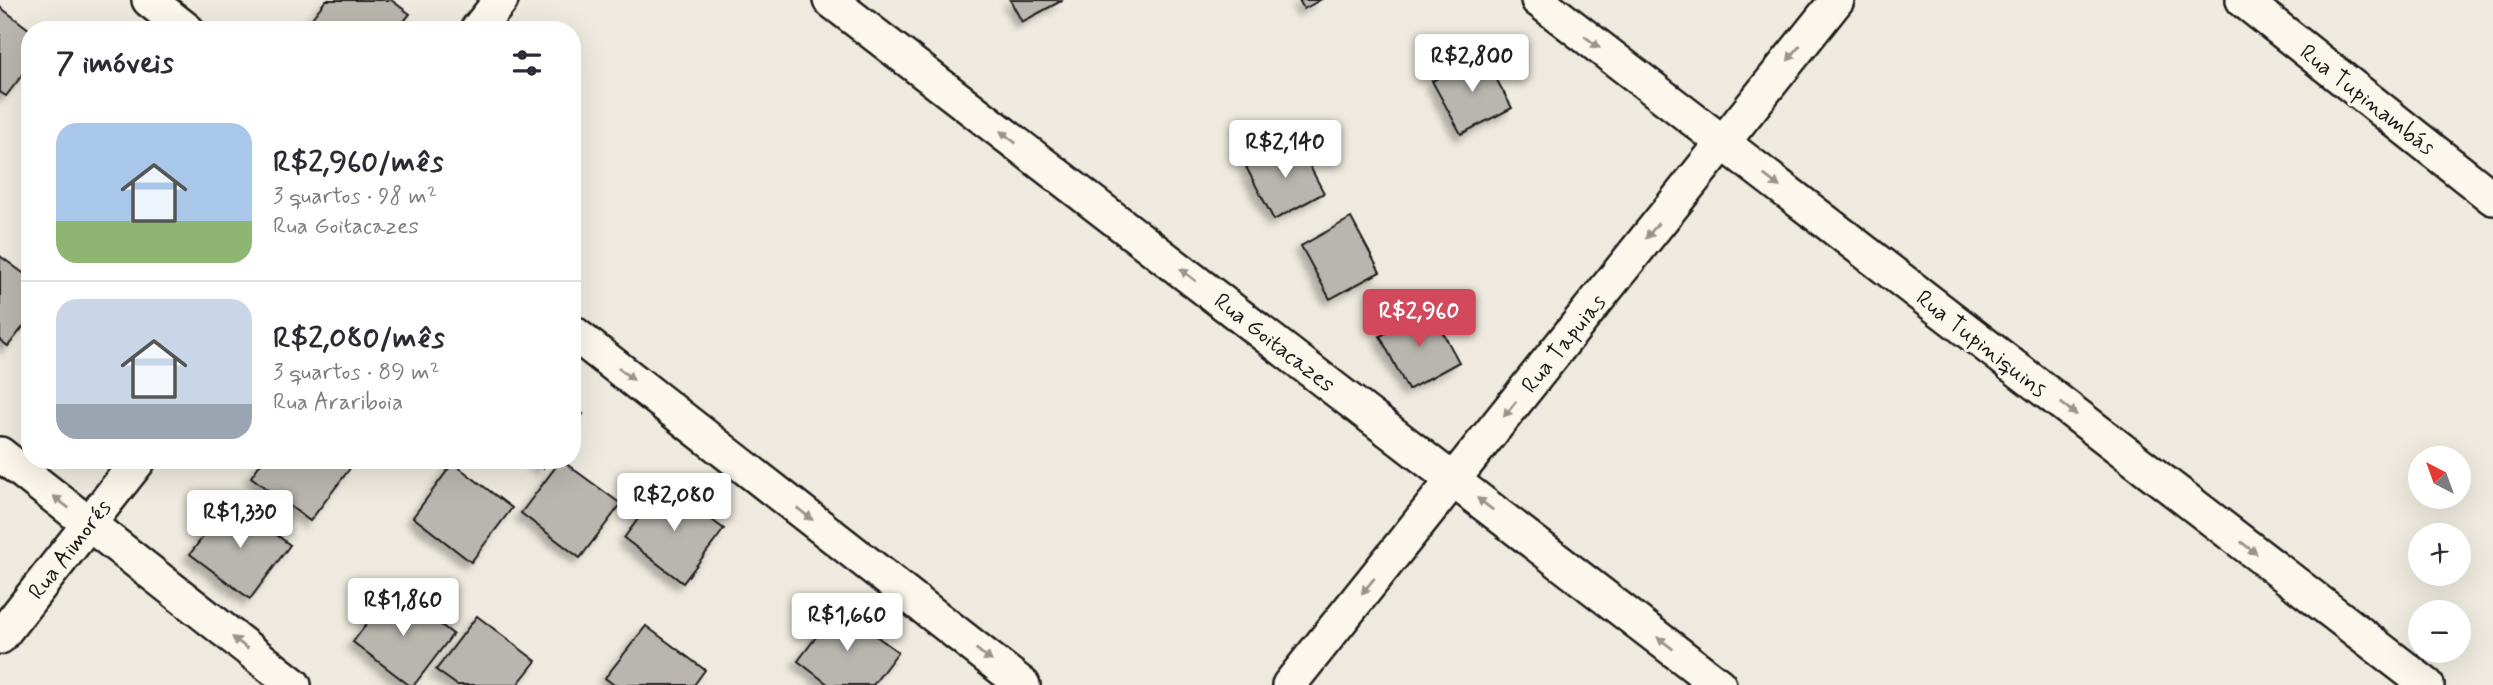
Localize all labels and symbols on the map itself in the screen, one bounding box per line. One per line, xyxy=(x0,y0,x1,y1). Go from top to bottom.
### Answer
pin: R$2,800 xyxy=(1407,34,1537,94)
one-way arrow xyxy=(1583,34,1601,48)
street label: Rua Tupinambás xyxy=(2293,38,2441,163)
one-way arrow xyxy=(1787,45,1802,62)
pin: R$2,140 xyxy=(1220,120,1350,180)
one-way arrow xyxy=(999,129,1017,144)
one-way arrow xyxy=(1763,173,1781,188)
one-way arrow xyxy=(1645,222,1660,240)
one-way arrow xyxy=(1179,269,1197,283)
street label: Rua Tupiniquins xyxy=(1909,284,2052,405)
street label: Rua Goitacazes xyxy=(1207,287,1340,400)
street label: Rua Tapuias xyxy=(1516,289,1614,400)
pin: R$2,960 xyxy=(1354,290,1484,349)
one-way arrow xyxy=(617,366,635,381)
one-way arrow xyxy=(1503,400,1518,417)
one-way arrow xyxy=(2060,402,2078,416)
north arrow xyxy=(2408,446,2471,509)
pin: R$2,080 xyxy=(609,474,739,533)
pin: R$1,330 xyxy=(175,490,305,550)
street label: Rua Aimorés xyxy=(22,494,119,606)
one-way arrow xyxy=(53,495,71,510)
one-way arrow xyxy=(1476,496,1494,511)
one-way arrow xyxy=(796,507,814,521)
one-way arrow xyxy=(2240,541,2258,555)
one-way arrow xyxy=(1360,577,1375,595)
pin: R$1,860 xyxy=(338,578,468,638)
pin: R$1,660 xyxy=(782,594,912,653)
one-way arrow xyxy=(231,636,249,650)
one-way arrow xyxy=(1656,636,1674,651)
one-way arrow xyxy=(975,647,993,661)

